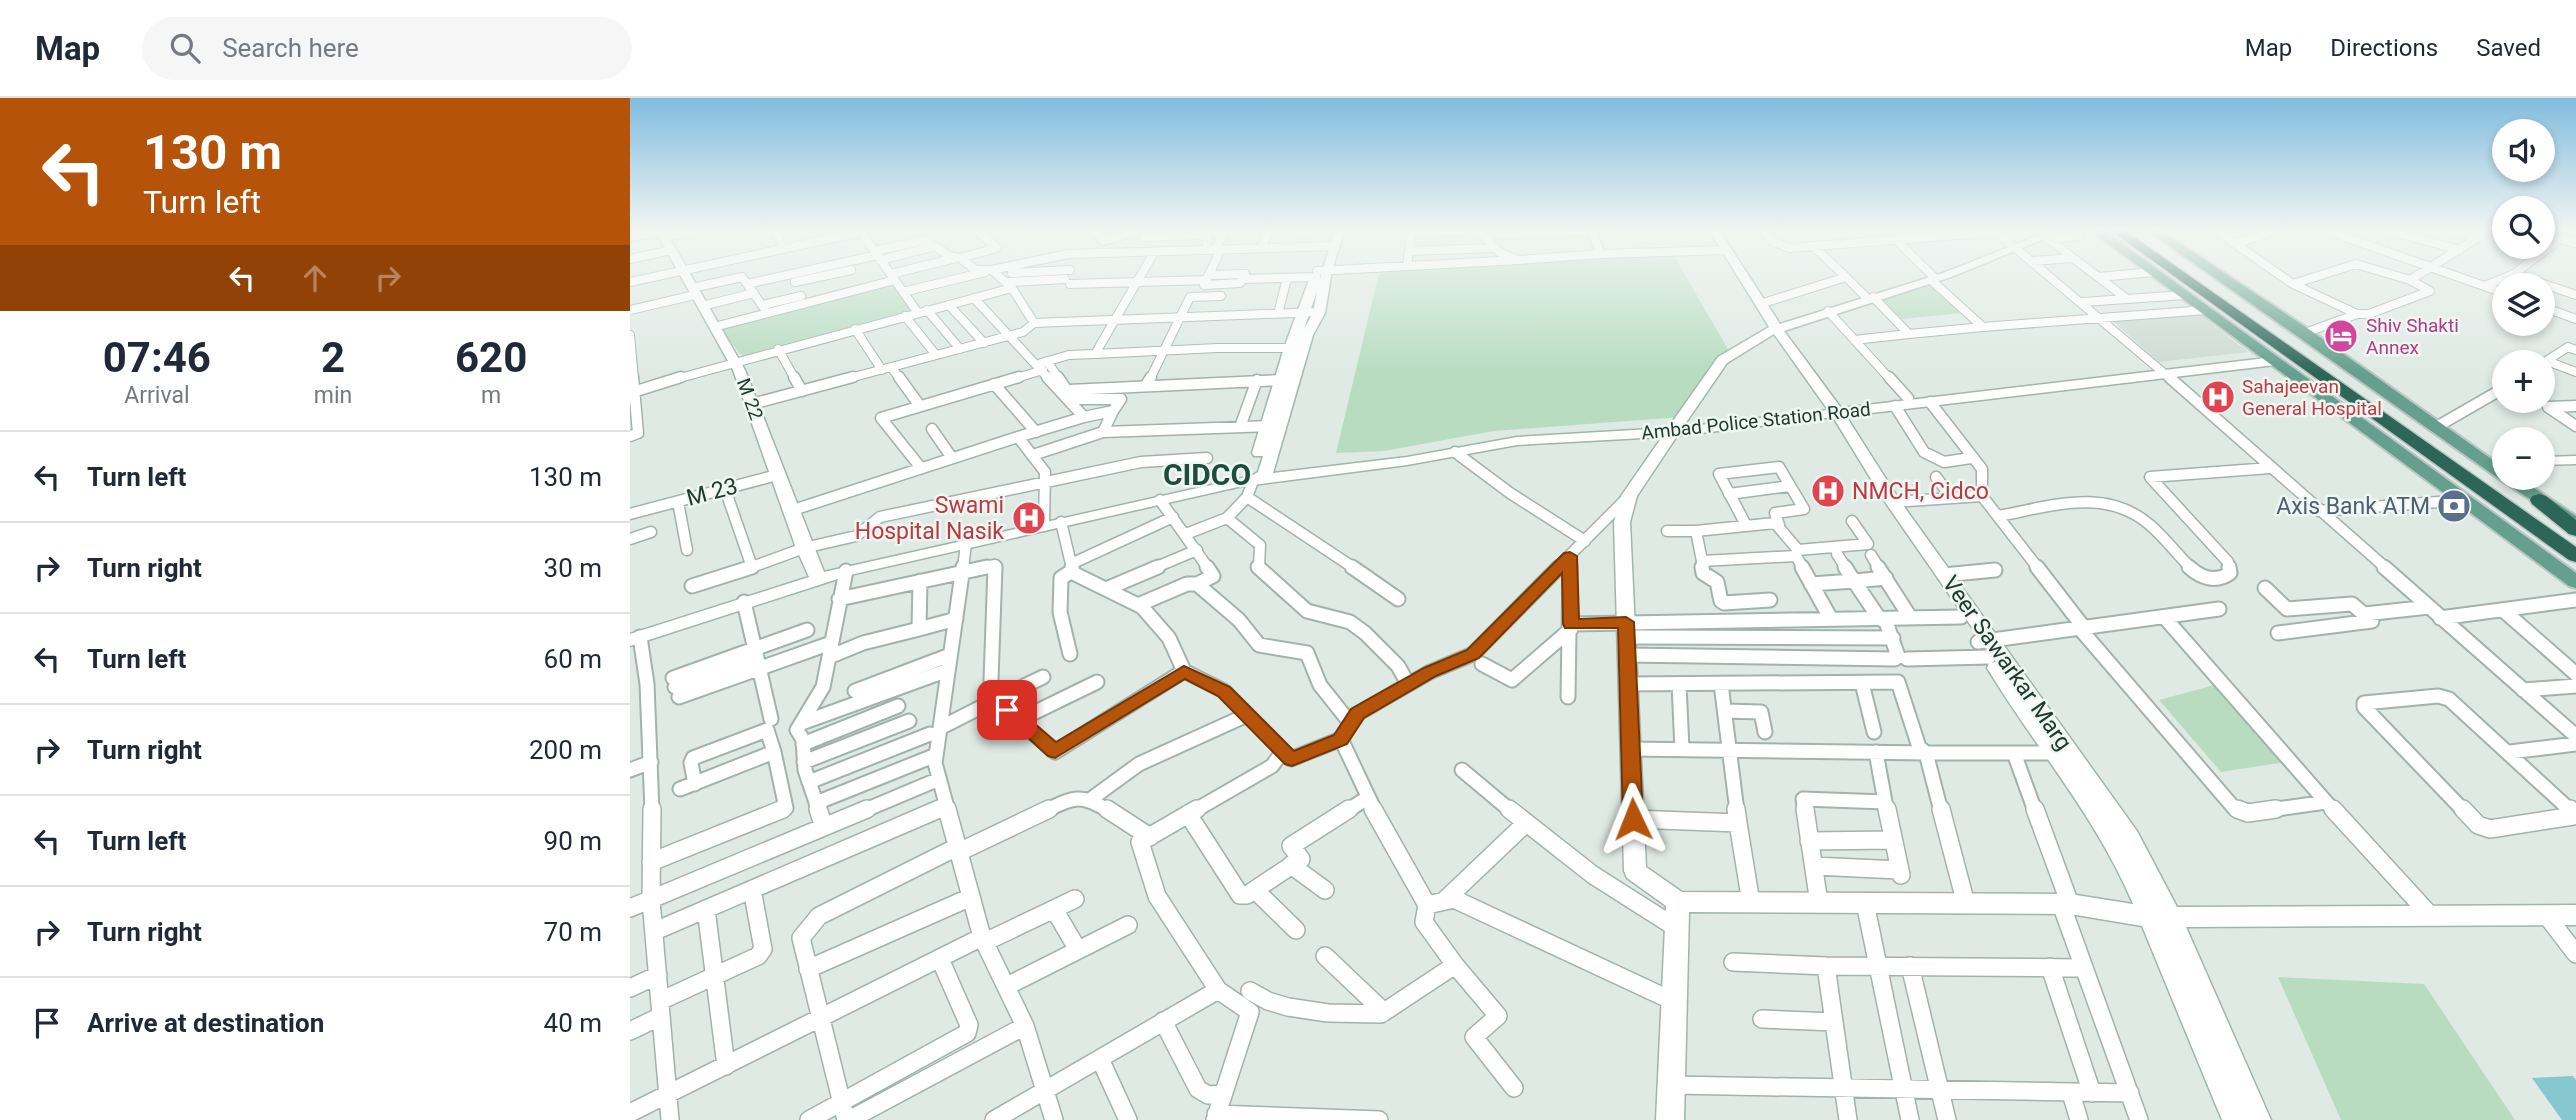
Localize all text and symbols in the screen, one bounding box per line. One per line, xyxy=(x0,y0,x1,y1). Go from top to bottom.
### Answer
search box xyxy=(142,17,632,80)
text: Map xyxy=(35,29,100,68)
icon: search xyxy=(166,29,204,67)
text: Search here xyxy=(222,33,359,63)
text: Map xyxy=(2245,34,2292,62)
text: Directions xyxy=(2330,34,2438,62)
text: Saved xyxy=(2476,34,2541,62)
map controls xyxy=(2492,119,2555,490)
button: sound xyxy=(2492,119,2555,182)
text: 130 m xyxy=(143,124,282,181)
icon: left xyxy=(28,126,119,217)
text: Turn left xyxy=(143,183,261,221)
button: search xyxy=(2492,196,2555,259)
icon: left xyxy=(223,259,261,297)
icon: ahead xyxy=(296,259,334,297)
icon: right xyxy=(369,259,407,297)
button: layers xyxy=(2492,273,2555,336)
place label: Shiv Shakti Annex xyxy=(2366,314,2459,359)
hotel icon: Shiv Shakti Annex xyxy=(2322,317,2360,355)
text: 07:46 xyxy=(103,333,211,382)
text: 2 xyxy=(321,333,345,382)
text: 620 xyxy=(455,333,527,382)
button: + xyxy=(2492,350,2555,413)
street label: M 22 xyxy=(732,375,768,423)
place label: Sahajeevan General Hospital xyxy=(2242,375,2382,420)
hospital icon: Sahajeevan General Hospital xyxy=(2199,378,2237,416)
text: Arrival xyxy=(124,382,190,409)
text: min xyxy=(314,382,352,409)
text: m xyxy=(481,382,501,409)
street label: Ambad Police Station Road xyxy=(1640,398,1872,444)
button: − xyxy=(2492,427,2555,490)
district label: CIDCO xyxy=(1163,457,1251,492)
icon: left xyxy=(28,458,66,496)
text: Turn left xyxy=(87,462,186,492)
text: 130 m xyxy=(529,462,602,492)
street label: M 23 xyxy=(684,472,740,512)
hospital icon: NMCH, Cidco xyxy=(1809,472,1847,510)
place label: NMCH, Cidco xyxy=(1852,478,1989,505)
bank icon: Axis Bank ATM xyxy=(2435,487,2473,525)
place label: Swami Hospital Nasik xyxy=(855,492,1004,545)
place label: Axis Bank ATM xyxy=(2276,493,2430,520)
hospital icon: Swami Hospital Nasik xyxy=(1010,499,1048,537)
icon: right xyxy=(28,549,66,587)
text: Turn right xyxy=(87,553,202,583)
text: 30 m xyxy=(544,553,602,583)
street label: Veer Sawarkar Marg xyxy=(1937,571,2077,755)
icon: left xyxy=(28,640,66,678)
text: Turn left xyxy=(87,644,186,674)
text: 60 m xyxy=(544,644,602,674)
pin xyxy=(977,680,1037,740)
icon: arrive xyxy=(988,691,1026,729)
icon: right xyxy=(28,731,66,769)
text: Turn right xyxy=(87,735,202,765)
text: 200 m xyxy=(529,735,602,765)
position arrow xyxy=(1596,782,1670,856)
icon: left xyxy=(28,822,66,860)
text: Turn left xyxy=(87,826,186,856)
text: 90 m xyxy=(544,826,602,856)
icon: right xyxy=(28,913,66,951)
text: Turn right xyxy=(87,917,202,947)
text: 70 m xyxy=(544,917,602,947)
icon: arrive xyxy=(28,1004,66,1042)
text: Arrive at destination xyxy=(87,1008,324,1038)
text: 40 m xyxy=(544,1008,602,1038)

